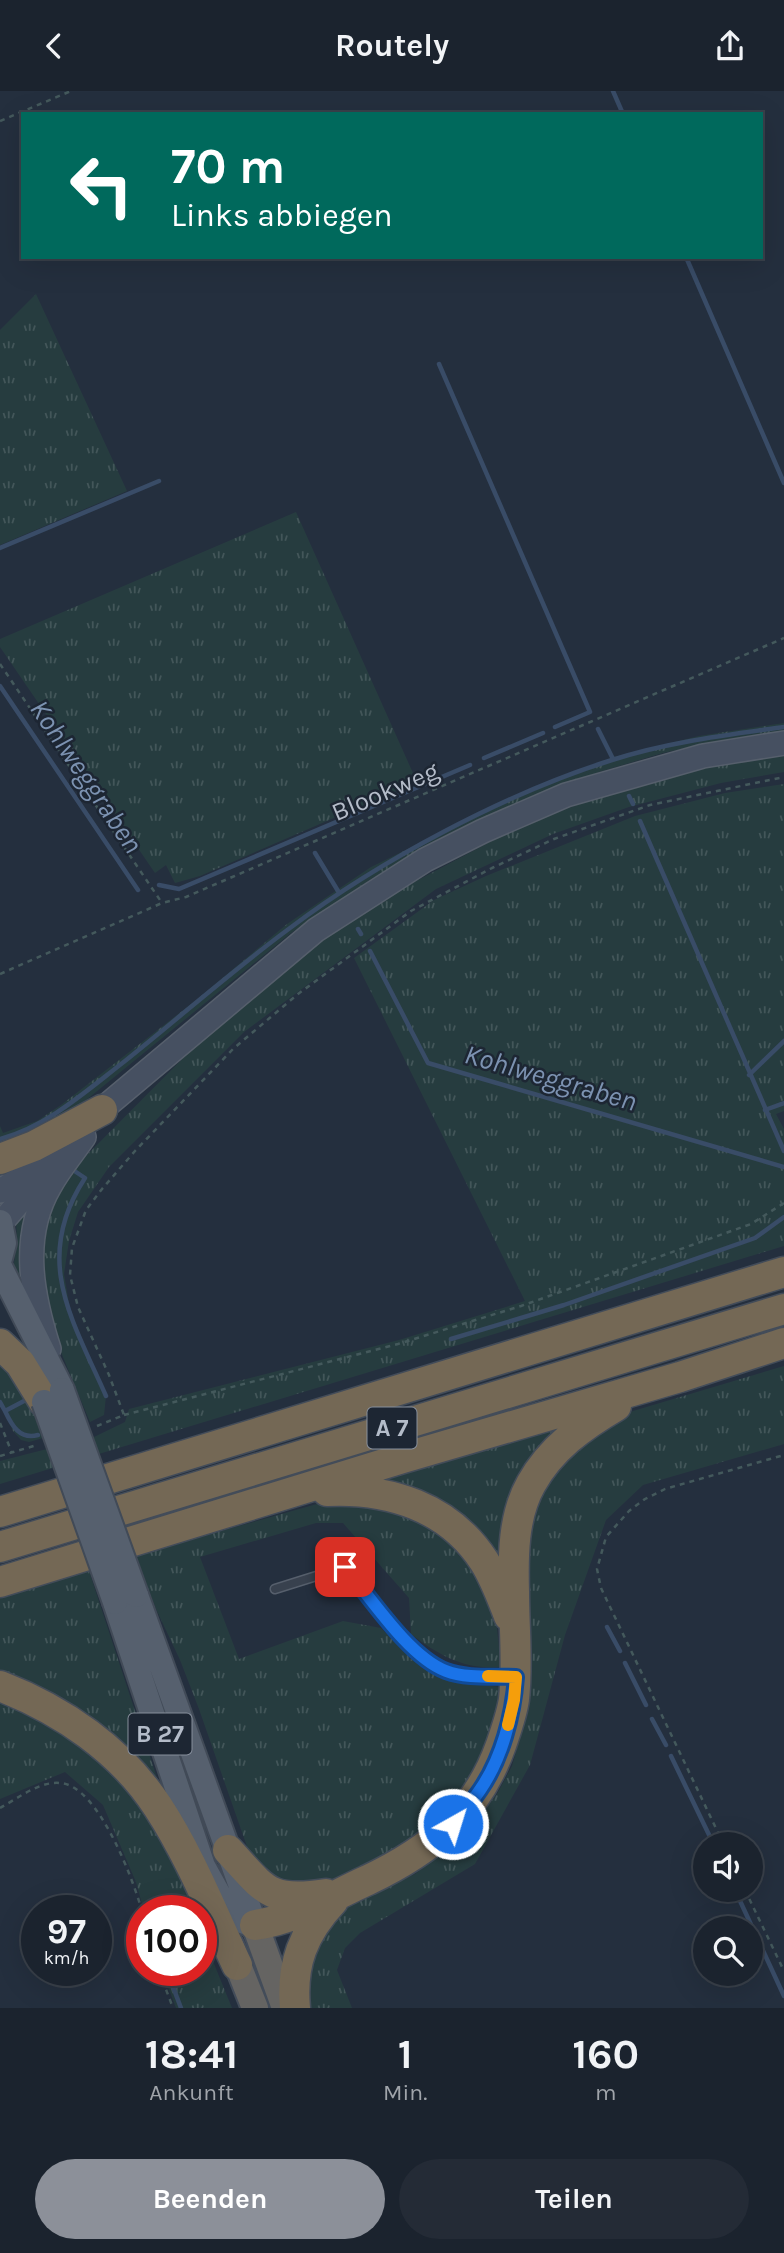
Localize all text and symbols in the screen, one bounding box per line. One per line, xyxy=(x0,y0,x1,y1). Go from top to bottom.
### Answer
icon: back xyxy=(35,27,73,65)
text: Routely xyxy=(335,27,449,64)
icon: share xyxy=(711,27,749,65)
text: 70 m xyxy=(171,138,285,195)
icon: left xyxy=(56,140,147,231)
text: Links abbiegen xyxy=(171,197,393,234)
water label: Kohlweggraben xyxy=(23,693,150,859)
street label: Blookweg xyxy=(327,755,444,828)
water label: Kohlweggraben xyxy=(461,1037,641,1118)
road number: A 7 xyxy=(368,1407,416,1449)
pin xyxy=(315,1537,375,1597)
icon: arrive xyxy=(326,1548,364,1586)
road number: B 27 xyxy=(128,1714,192,1755)
position arrow xyxy=(416,1787,490,1861)
map controls xyxy=(693,1832,763,1986)
button: sound xyxy=(693,1832,763,1902)
speed limit sign: 100 xyxy=(126,1895,217,1986)
text: 97 xyxy=(47,1911,86,1952)
button: search xyxy=(693,1916,763,1986)
text: km/h xyxy=(44,1947,89,1969)
text: 18:41 xyxy=(145,2029,238,2079)
text: 1 xyxy=(398,2029,413,2079)
text: 160 xyxy=(572,2029,639,2079)
text: Ankunft xyxy=(149,2079,234,2106)
text: Min. xyxy=(383,2079,427,2106)
text: m xyxy=(595,2079,616,2106)
button: Beenden xyxy=(35,2159,385,2239)
button: Teilen xyxy=(399,2159,749,2239)

